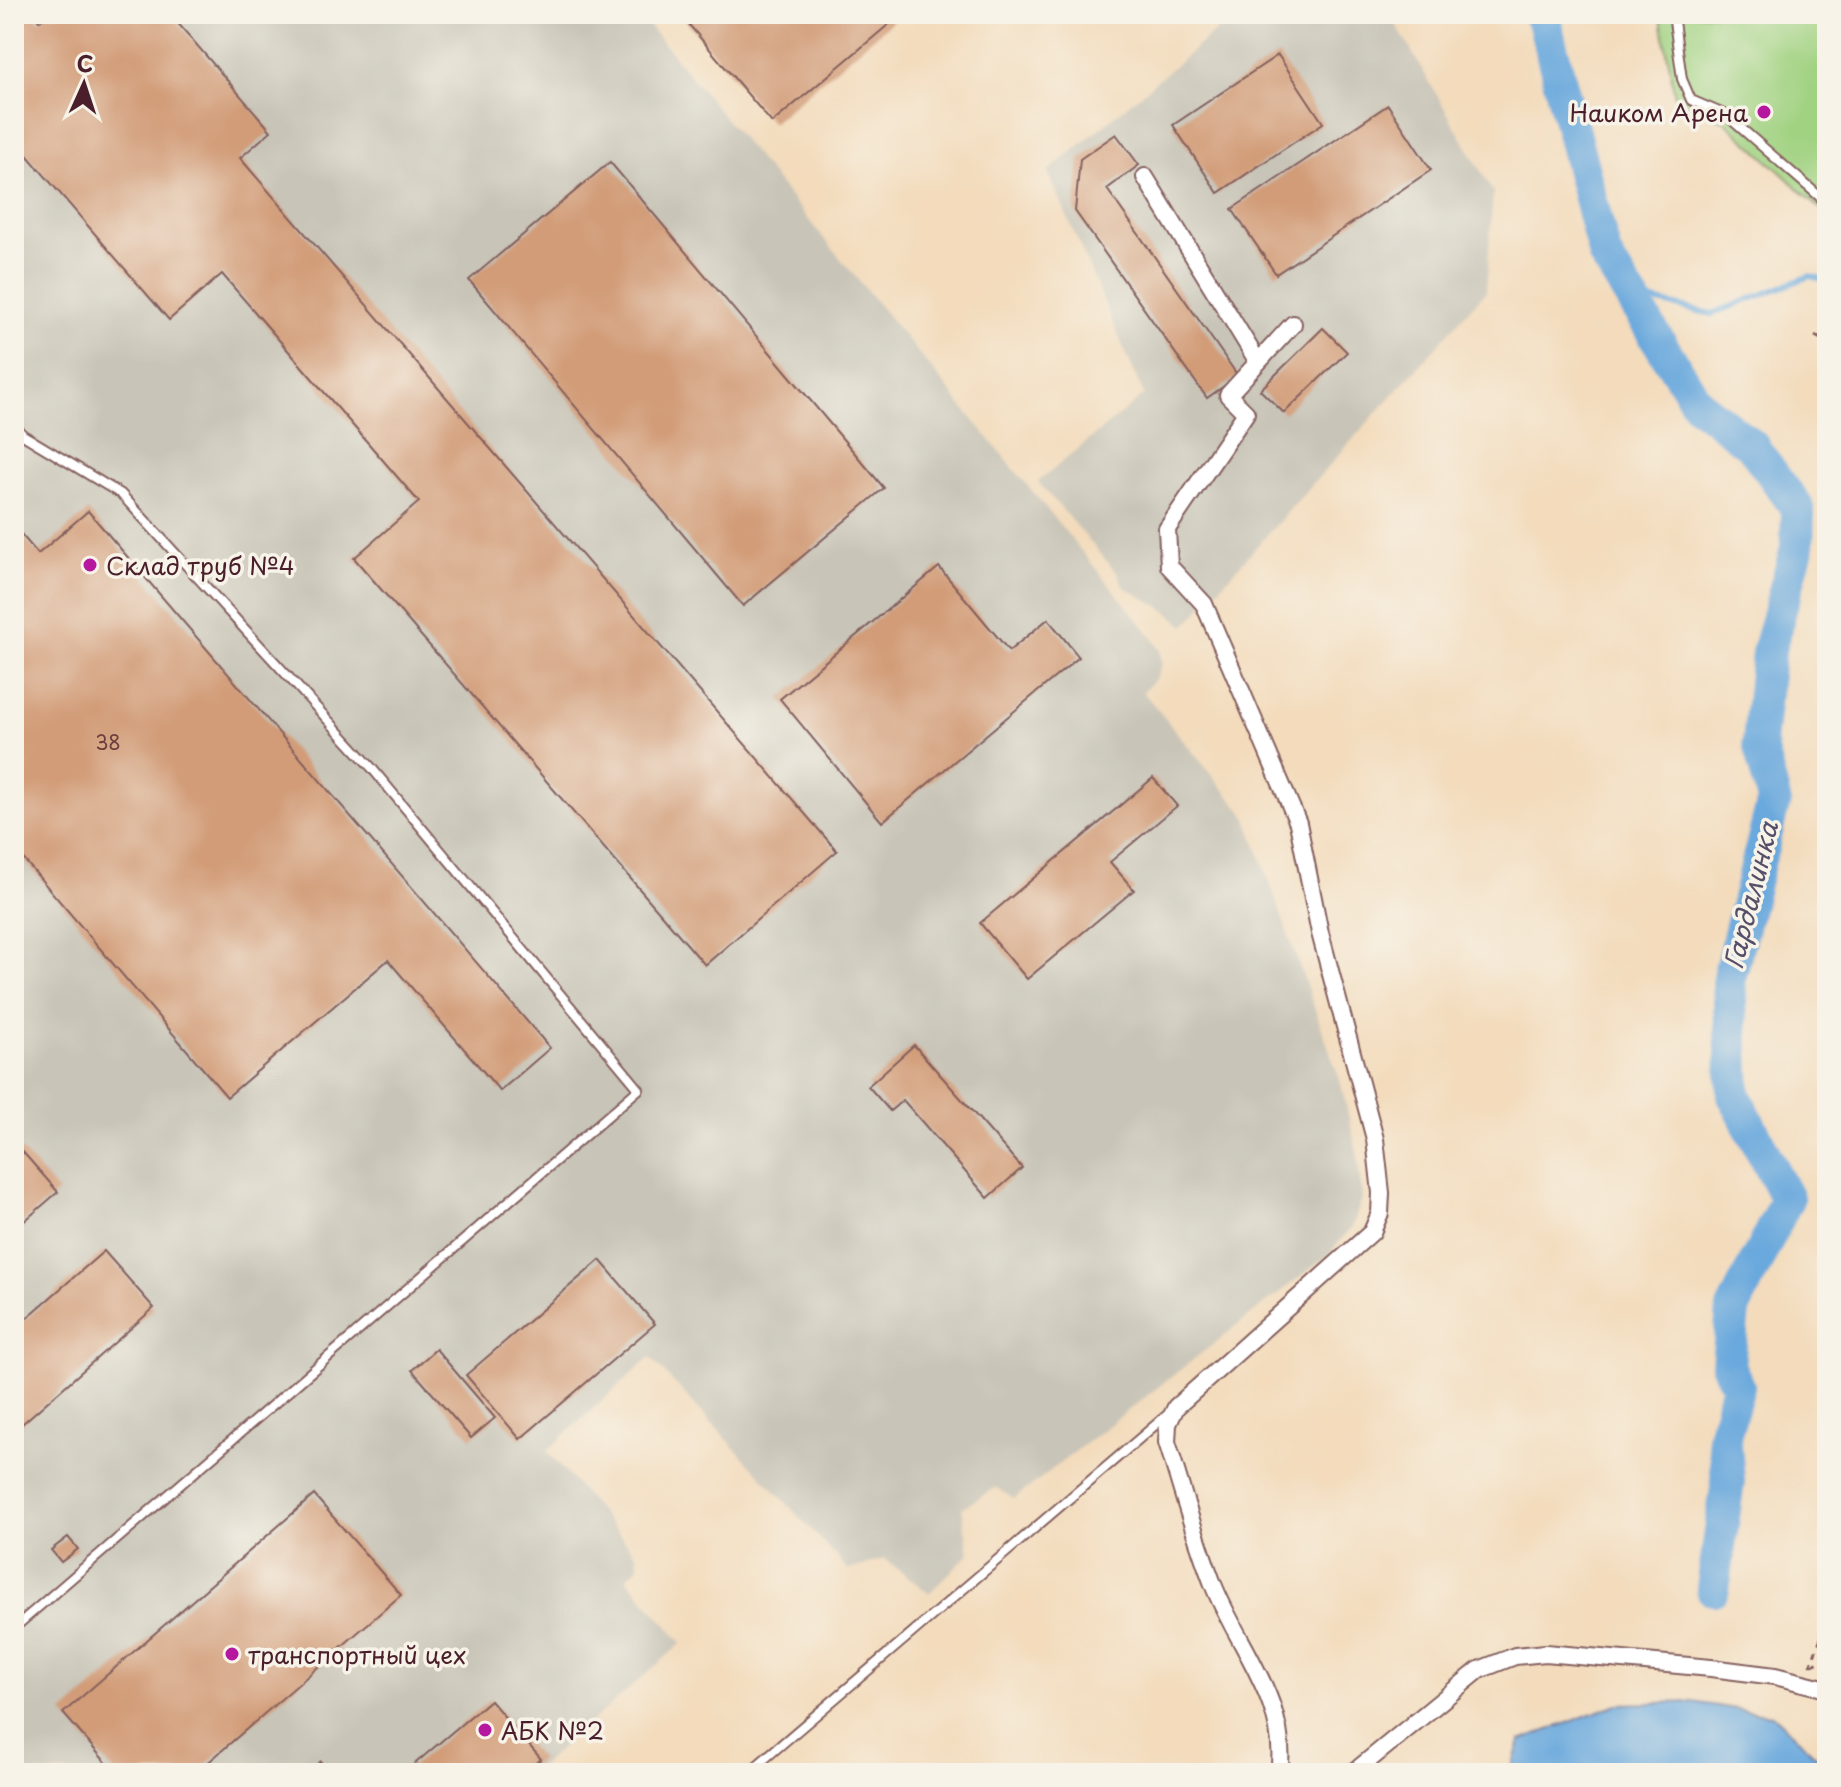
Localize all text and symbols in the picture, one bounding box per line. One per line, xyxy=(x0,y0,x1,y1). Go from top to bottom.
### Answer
north arrow xyxy=(44,44,124,124)
text: С xyxy=(76,46,94,79)
place label: Наиком Арена xyxy=(1570,94,1748,130)
marker: Наиком Арена xyxy=(1755,103,1773,121)
place label: Склад труб №4 xyxy=(106,547,295,583)
marker: Склад труб №4 xyxy=(81,556,99,574)
house number: 38 xyxy=(95,727,121,757)
water label: Гардалинка xyxy=(1713,817,1787,973)
place label: транспортный цех xyxy=(248,1636,466,1672)
marker: транспортный цех xyxy=(223,1645,241,1663)
place label: АБК №2 xyxy=(501,1712,604,1748)
marker: АБК №2 xyxy=(476,1721,494,1739)

